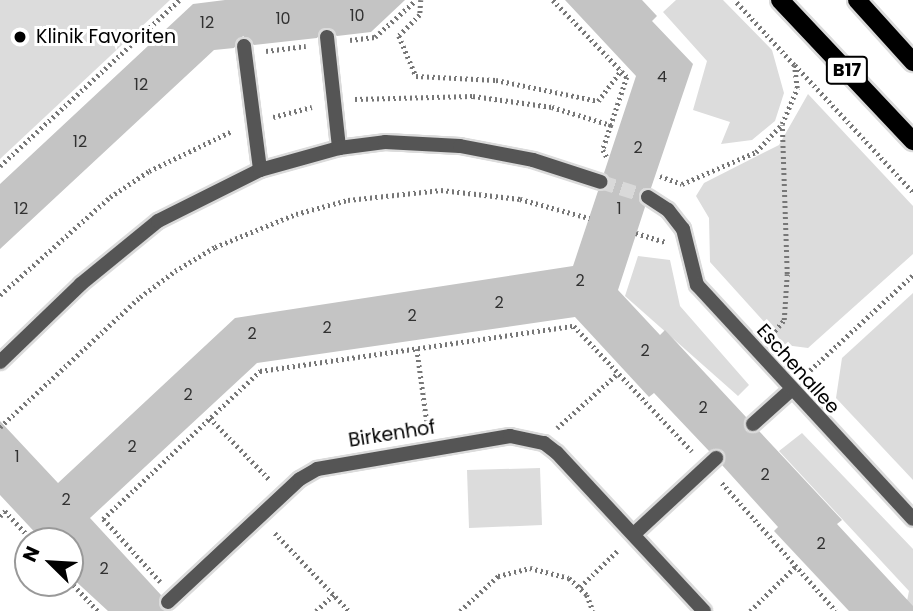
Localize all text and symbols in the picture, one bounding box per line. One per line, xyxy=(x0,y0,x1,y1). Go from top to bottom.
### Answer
house number: 10 xyxy=(349,6,365,26)
house number: 10 xyxy=(275,9,291,29)
house number: 12 xyxy=(200,13,214,33)
place label: Klinik Favoriten xyxy=(36,26,176,48)
marker: Klinik Favoriten xyxy=(10,27,30,47)
road number: B17 xyxy=(824,56,870,84)
house number: 4 xyxy=(657,67,667,87)
house number: 12 xyxy=(134,75,148,95)
house number: 12 xyxy=(73,132,87,152)
house number: 2 xyxy=(633,138,643,158)
house number: 12 xyxy=(14,199,28,219)
house number: 1 xyxy=(616,199,622,219)
house number: 2 xyxy=(575,271,585,291)
house number: 2 xyxy=(494,293,504,313)
house number: 2 xyxy=(407,306,417,326)
house number: 2 xyxy=(322,318,332,338)
street label: Eschenallee xyxy=(752,319,844,419)
house number: 2 xyxy=(247,324,257,344)
house number: 2 xyxy=(640,341,650,361)
house number: 2 xyxy=(183,385,193,405)
house number: 2 xyxy=(698,398,708,418)
street label: Birkenhof xyxy=(347,416,437,452)
house number: 2 xyxy=(127,437,137,457)
house number: 1 xyxy=(14,447,20,467)
house number: 2 xyxy=(760,465,770,485)
house number: 2 xyxy=(61,490,71,510)
north arrow xyxy=(14,527,84,597)
house number: 2 xyxy=(816,534,826,554)
text: N xyxy=(16,542,46,566)
house number: 2 xyxy=(99,559,109,579)

